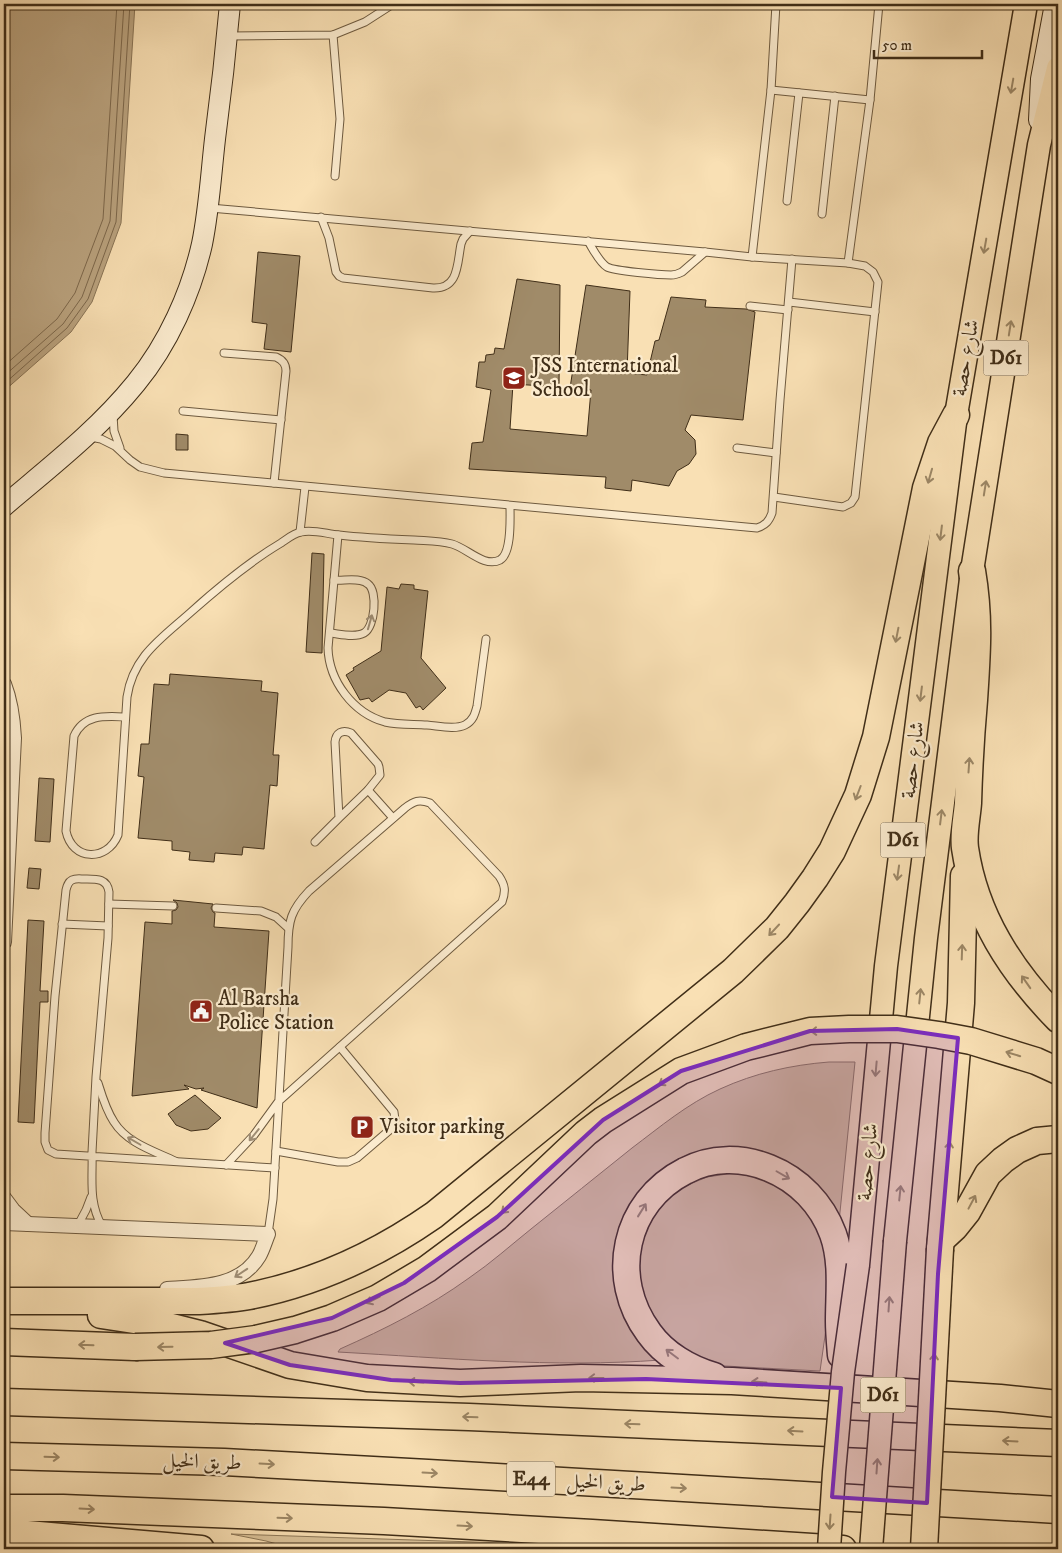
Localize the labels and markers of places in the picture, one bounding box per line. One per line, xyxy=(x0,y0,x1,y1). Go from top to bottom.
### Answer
place label: JSS International School xyxy=(530,353,679,403)
school or university icon: JSS International School xyxy=(501,365,527,391)
place label: Al Barsha Police Station xyxy=(218,986,334,1036)
public building icon: Al Barsha Police Station xyxy=(188,998,214,1024)
parking icon: Visitor parking xyxy=(349,1114,375,1140)
place label: Visitor parking xyxy=(379,1114,505,1140)

